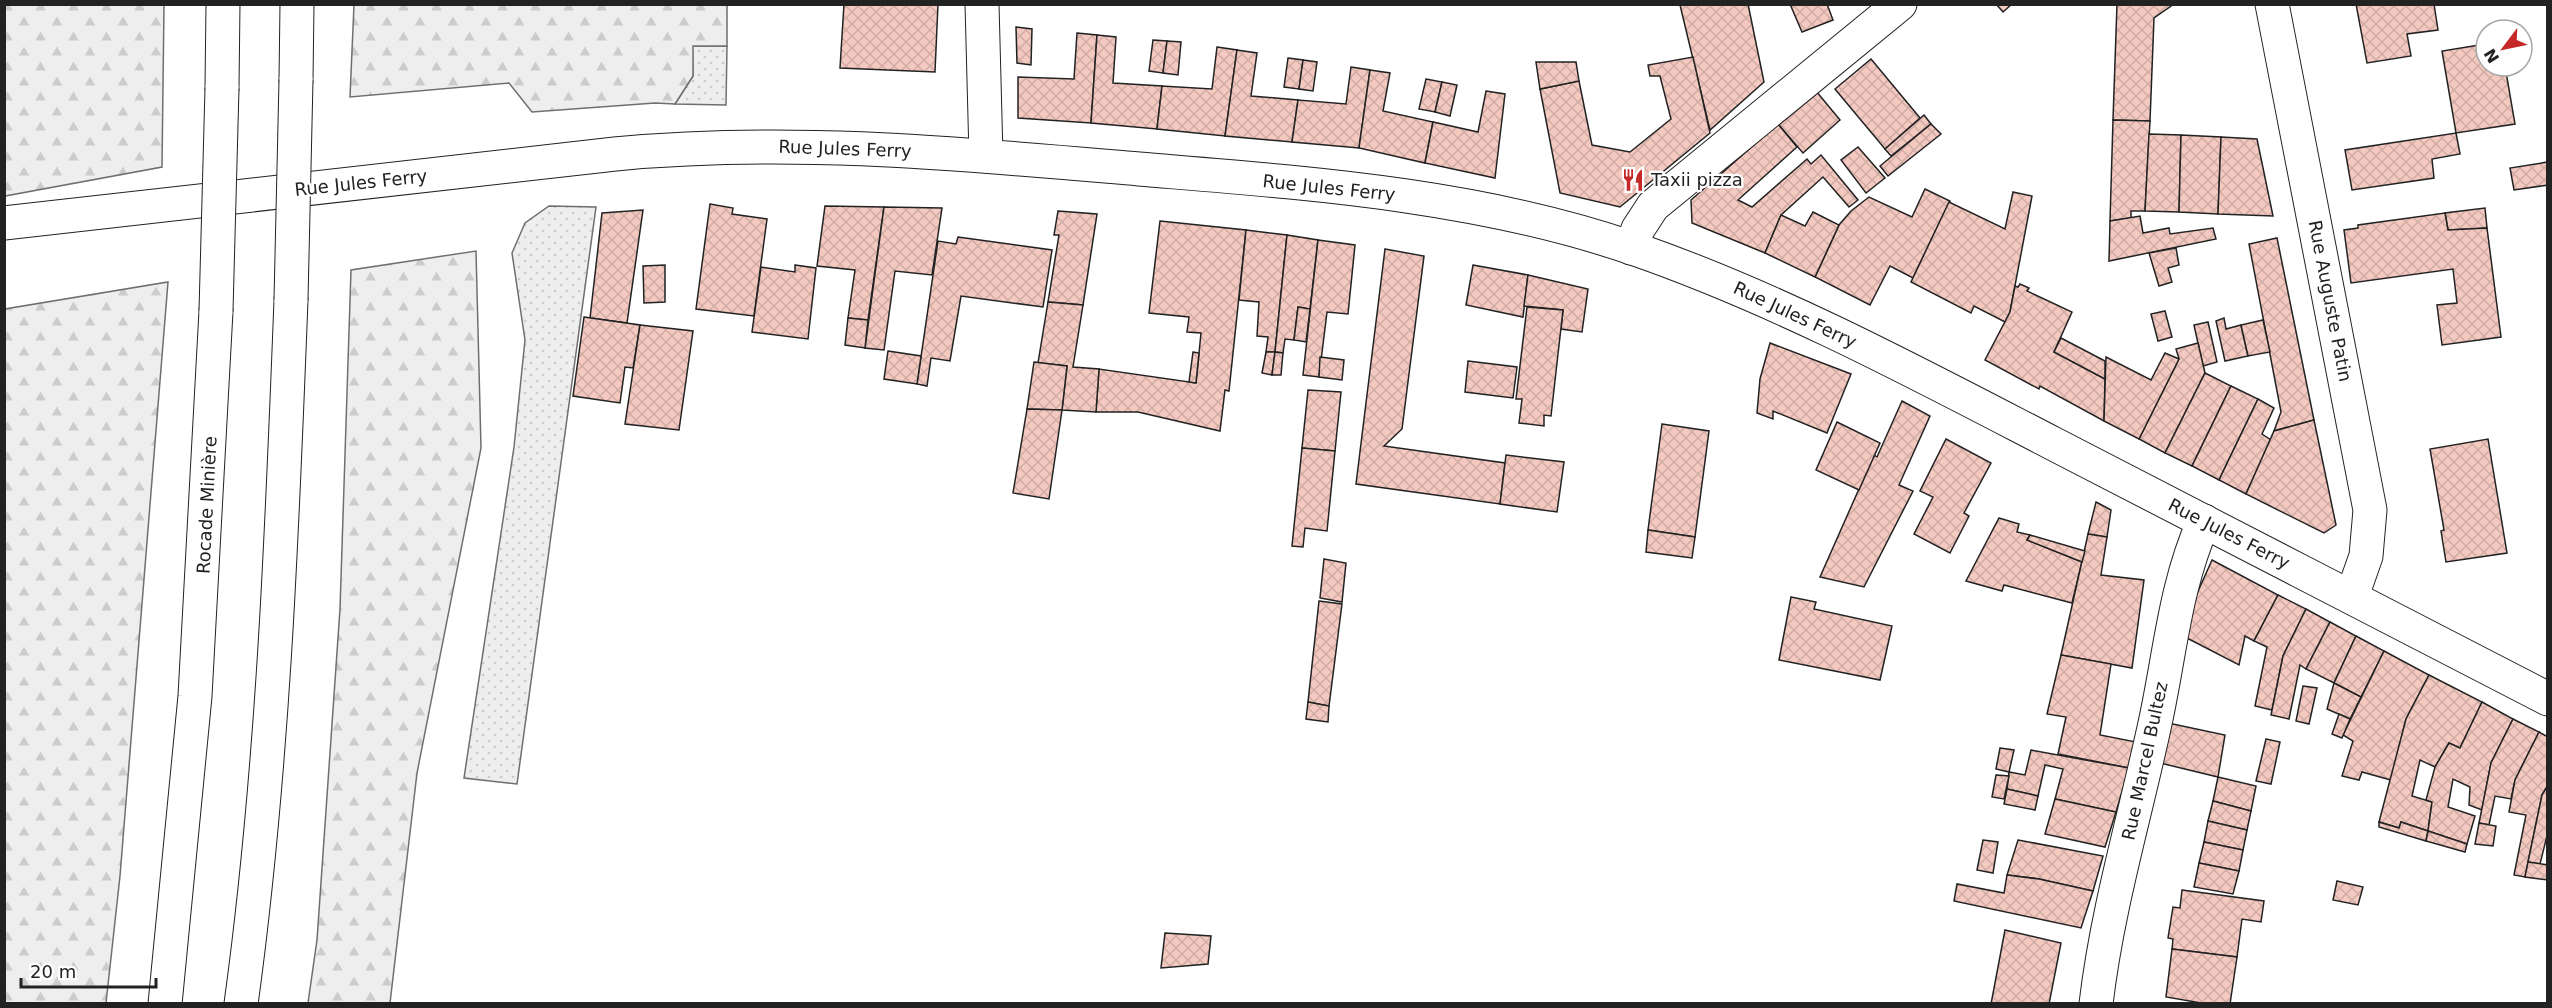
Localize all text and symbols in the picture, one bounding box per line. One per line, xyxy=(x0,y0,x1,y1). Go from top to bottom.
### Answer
north arrow xyxy=(2474,18,2534,78)
text: N xyxy=(2480,45,2503,66)
street label: Rue Jules Ferry xyxy=(778,136,912,161)
street label: Rue Jules Ferry xyxy=(294,165,429,200)
restaurant icon: Taxii pizza xyxy=(1620,167,1646,193)
place label: Taxii pizza xyxy=(1650,169,1743,190)
street label: Rue Jules Ferry xyxy=(1262,170,1397,205)
street label: Rue Auguste Patin xyxy=(2305,218,2356,384)
street label: Rue Jules Ferry xyxy=(1730,277,1860,352)
street label: Rocade Minière xyxy=(192,436,221,574)
street label: Rue Jules Ferry xyxy=(2165,494,2294,573)
street label: Rue Marcel Bultez xyxy=(2117,680,2172,842)
scale bar xyxy=(21,951,156,989)
text: 20 m xyxy=(30,961,76,982)

